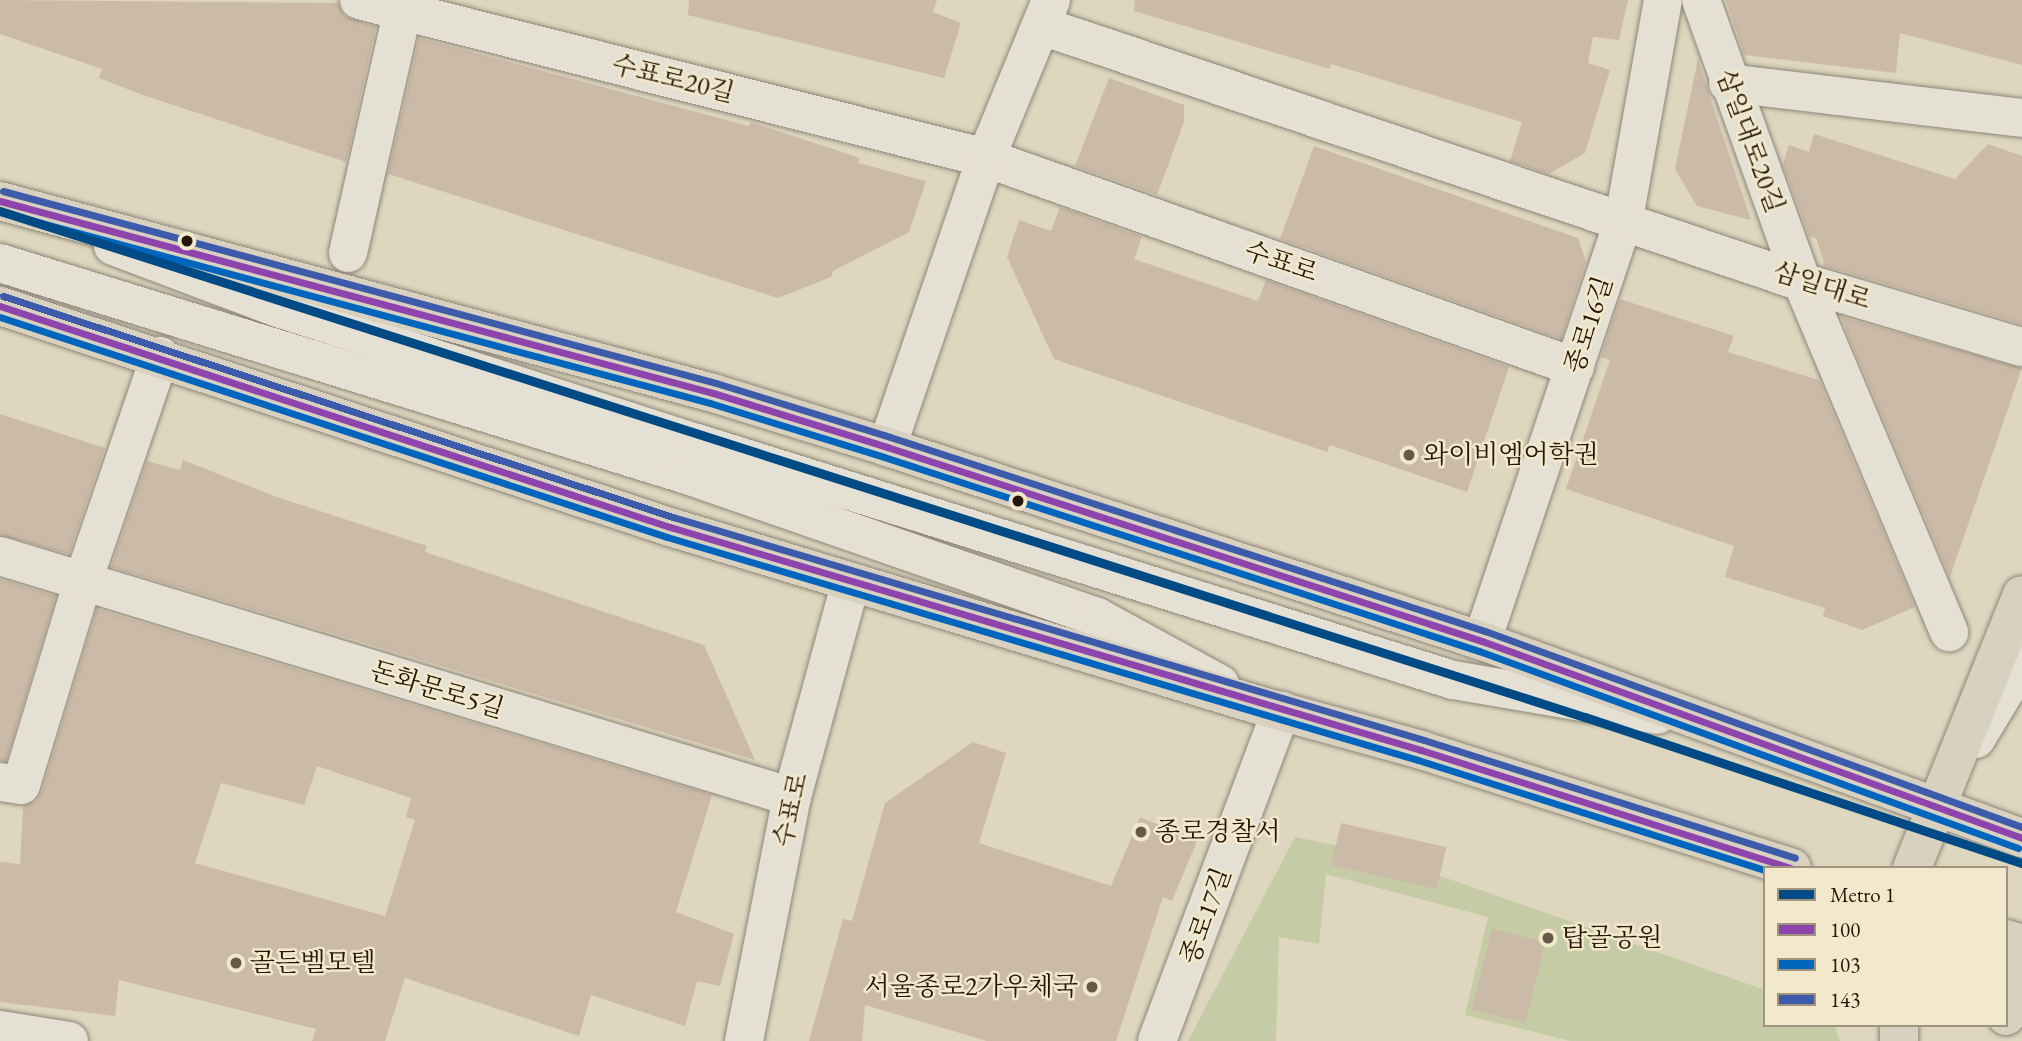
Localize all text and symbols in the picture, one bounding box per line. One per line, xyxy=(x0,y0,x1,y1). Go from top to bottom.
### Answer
street label: 수표로20길 xyxy=(608,49,738,109)
street label: 삼일대로20길 xyxy=(1710,65,1790,217)
unlabelled marker xyxy=(180,234,194,248)
street label: 수표로 xyxy=(1240,235,1322,289)
street label: 삼일대로 xyxy=(1769,256,1875,316)
street label: 종로16길 xyxy=(1559,272,1619,378)
place label: 와이비엠어학권 xyxy=(1423,439,1599,471)
marker: 와이비엠어학권 xyxy=(1401,447,1417,463)
unlabelled marker xyxy=(1011,494,1025,508)
street label: 돈화문로5길 xyxy=(366,655,508,725)
street label: 수표로 xyxy=(767,770,815,850)
place label: 종로경찰서 xyxy=(1155,816,1281,848)
marker: 종로경찰서 xyxy=(1133,824,1149,840)
street label: 종로17길 xyxy=(1174,864,1238,968)
legend xyxy=(1763,866,2008,1027)
text: Metro 1 xyxy=(1830,881,1895,908)
text: 100 xyxy=(1830,916,1860,943)
place label: 탑골공원 xyxy=(1562,922,1662,954)
marker: 탑골공원 xyxy=(1540,930,1556,946)
place label: 골든벨모텔 xyxy=(250,947,376,979)
text: 103 xyxy=(1830,951,1860,978)
marker: 골든벨모텔 xyxy=(228,955,244,971)
place label: 서울종로2가우체국 xyxy=(865,971,1078,1003)
marker: 서울종로2가우체국 xyxy=(1084,979,1100,995)
text: 143 xyxy=(1830,986,1860,1013)

